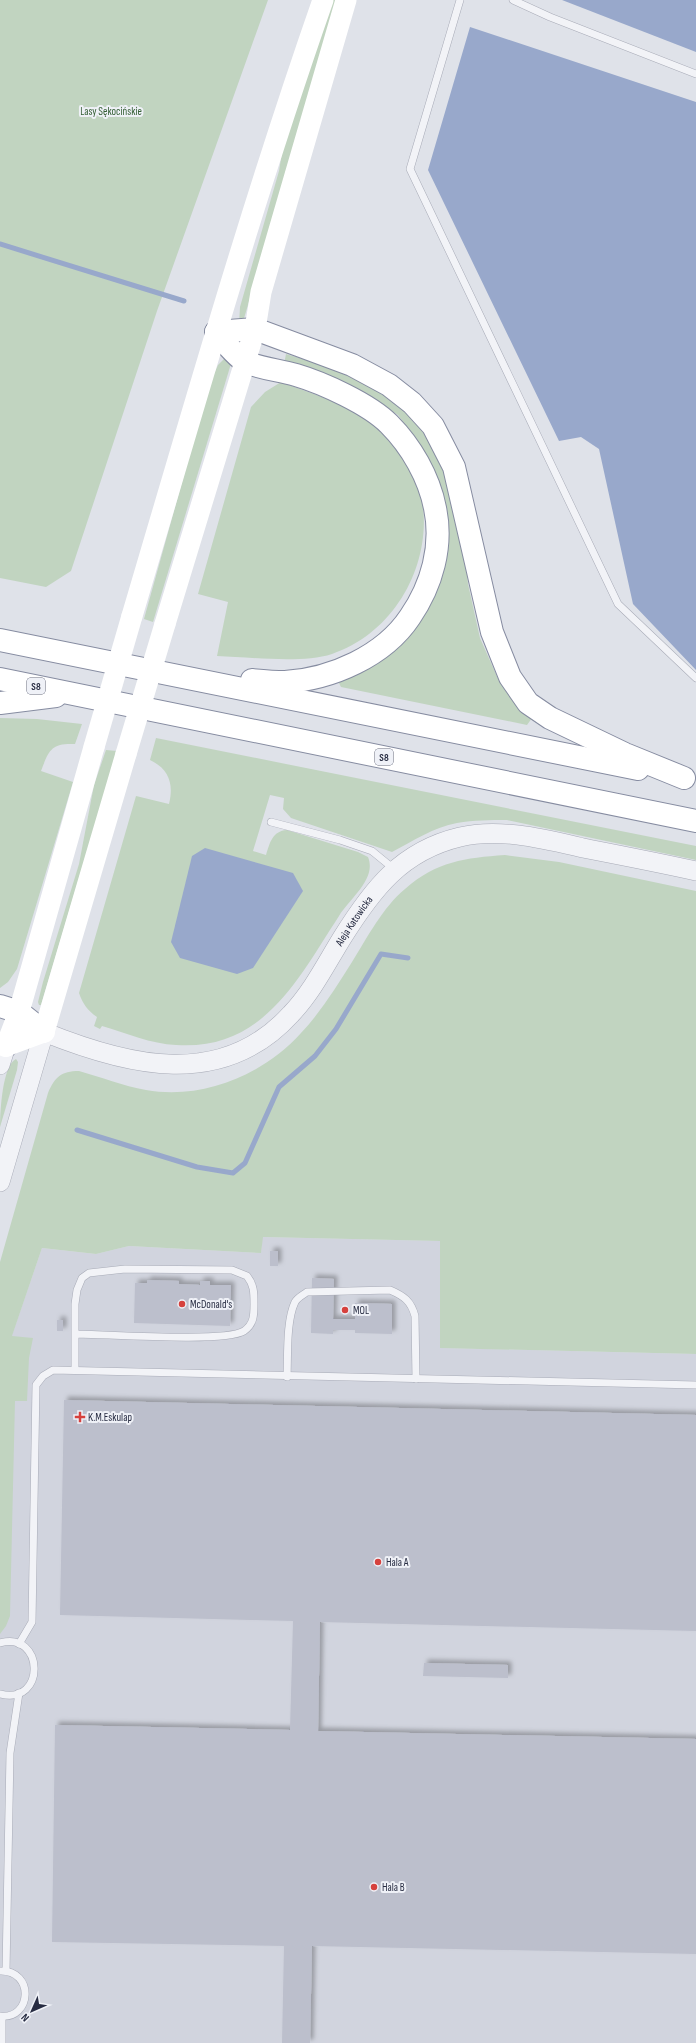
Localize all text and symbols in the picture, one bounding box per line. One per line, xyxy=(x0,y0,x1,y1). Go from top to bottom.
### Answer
park label: Lasy Sękocińskie xyxy=(80,105,142,118)
road number: S8 xyxy=(27,678,45,694)
road number: S8 xyxy=(375,749,393,765)
street label: Aleja Katowicka xyxy=(332,893,376,949)
place label: McDonald's xyxy=(190,1298,232,1311)
marker: McDonald's xyxy=(177,1299,187,1309)
place label: MOL xyxy=(353,1304,369,1317)
marker: MOL xyxy=(340,1305,350,1315)
place label: K.M.Eskulap xyxy=(88,1411,132,1424)
marker: K.M.Eskulap xyxy=(75,1412,85,1422)
place label: Hala A xyxy=(386,1556,409,1569)
marker: Hala A xyxy=(373,1557,383,1567)
place label: Hala B xyxy=(382,1881,405,1894)
marker: Hala B xyxy=(369,1882,379,1892)
north arrow xyxy=(12,1991,52,2031)
text: N xyxy=(19,2011,32,2024)

